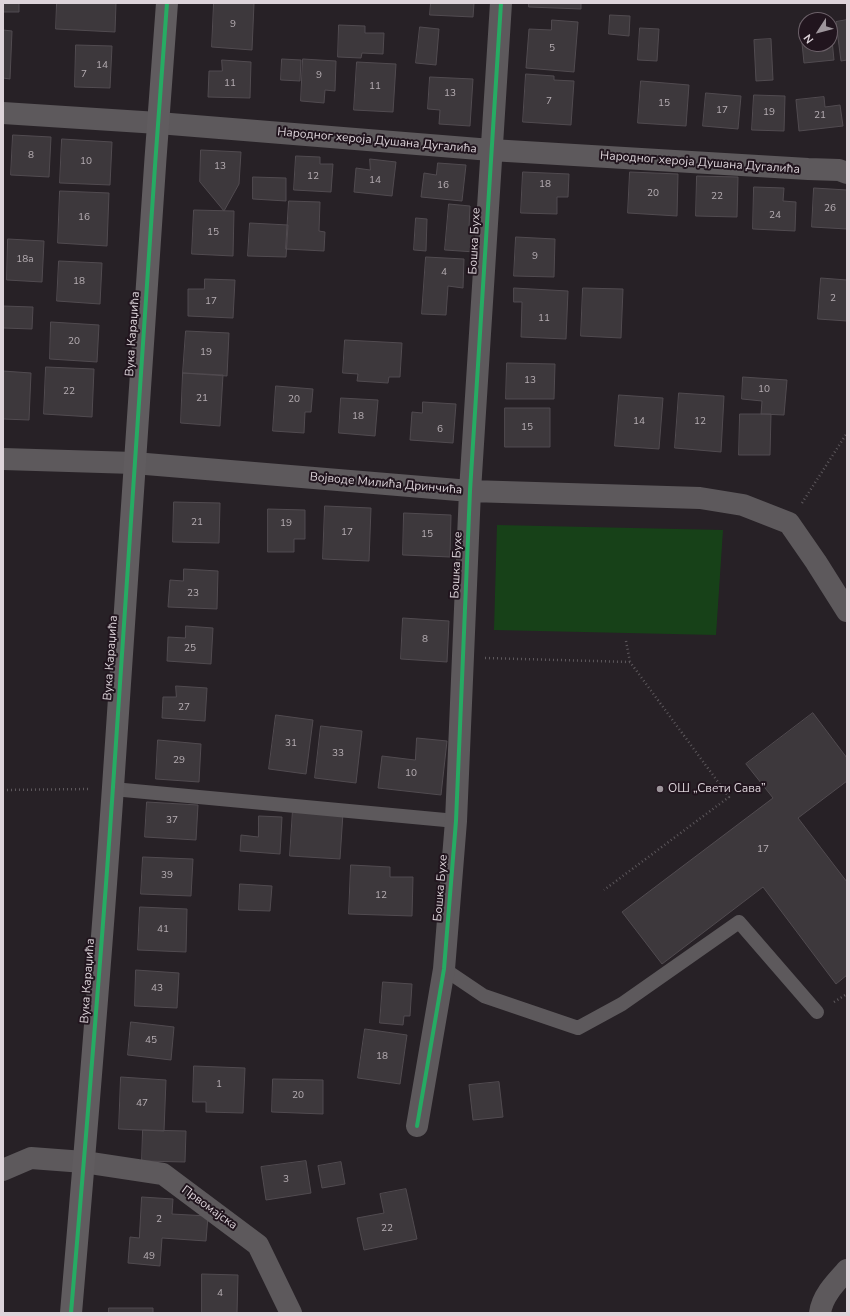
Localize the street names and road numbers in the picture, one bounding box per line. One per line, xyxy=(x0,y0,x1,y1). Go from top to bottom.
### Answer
street label: Народног хероја Душана Дугалића xyxy=(277,125,477,157)
street label: Народног хероја Душана Дугалића xyxy=(600,149,800,177)
street label: Бошка Бухе xyxy=(466,207,484,275)
street label: Вука Караџића xyxy=(123,291,143,377)
street label: Војводе Милића Дринчића xyxy=(309,470,463,498)
street label: Бошка Бухе xyxy=(448,531,466,599)
street label: Вука Караџића xyxy=(101,615,121,701)
street label: Бошка Бухе xyxy=(431,854,451,922)
street label: Вука Караџића xyxy=(78,938,98,1024)
street label: Првомајска xyxy=(178,1183,240,1233)

